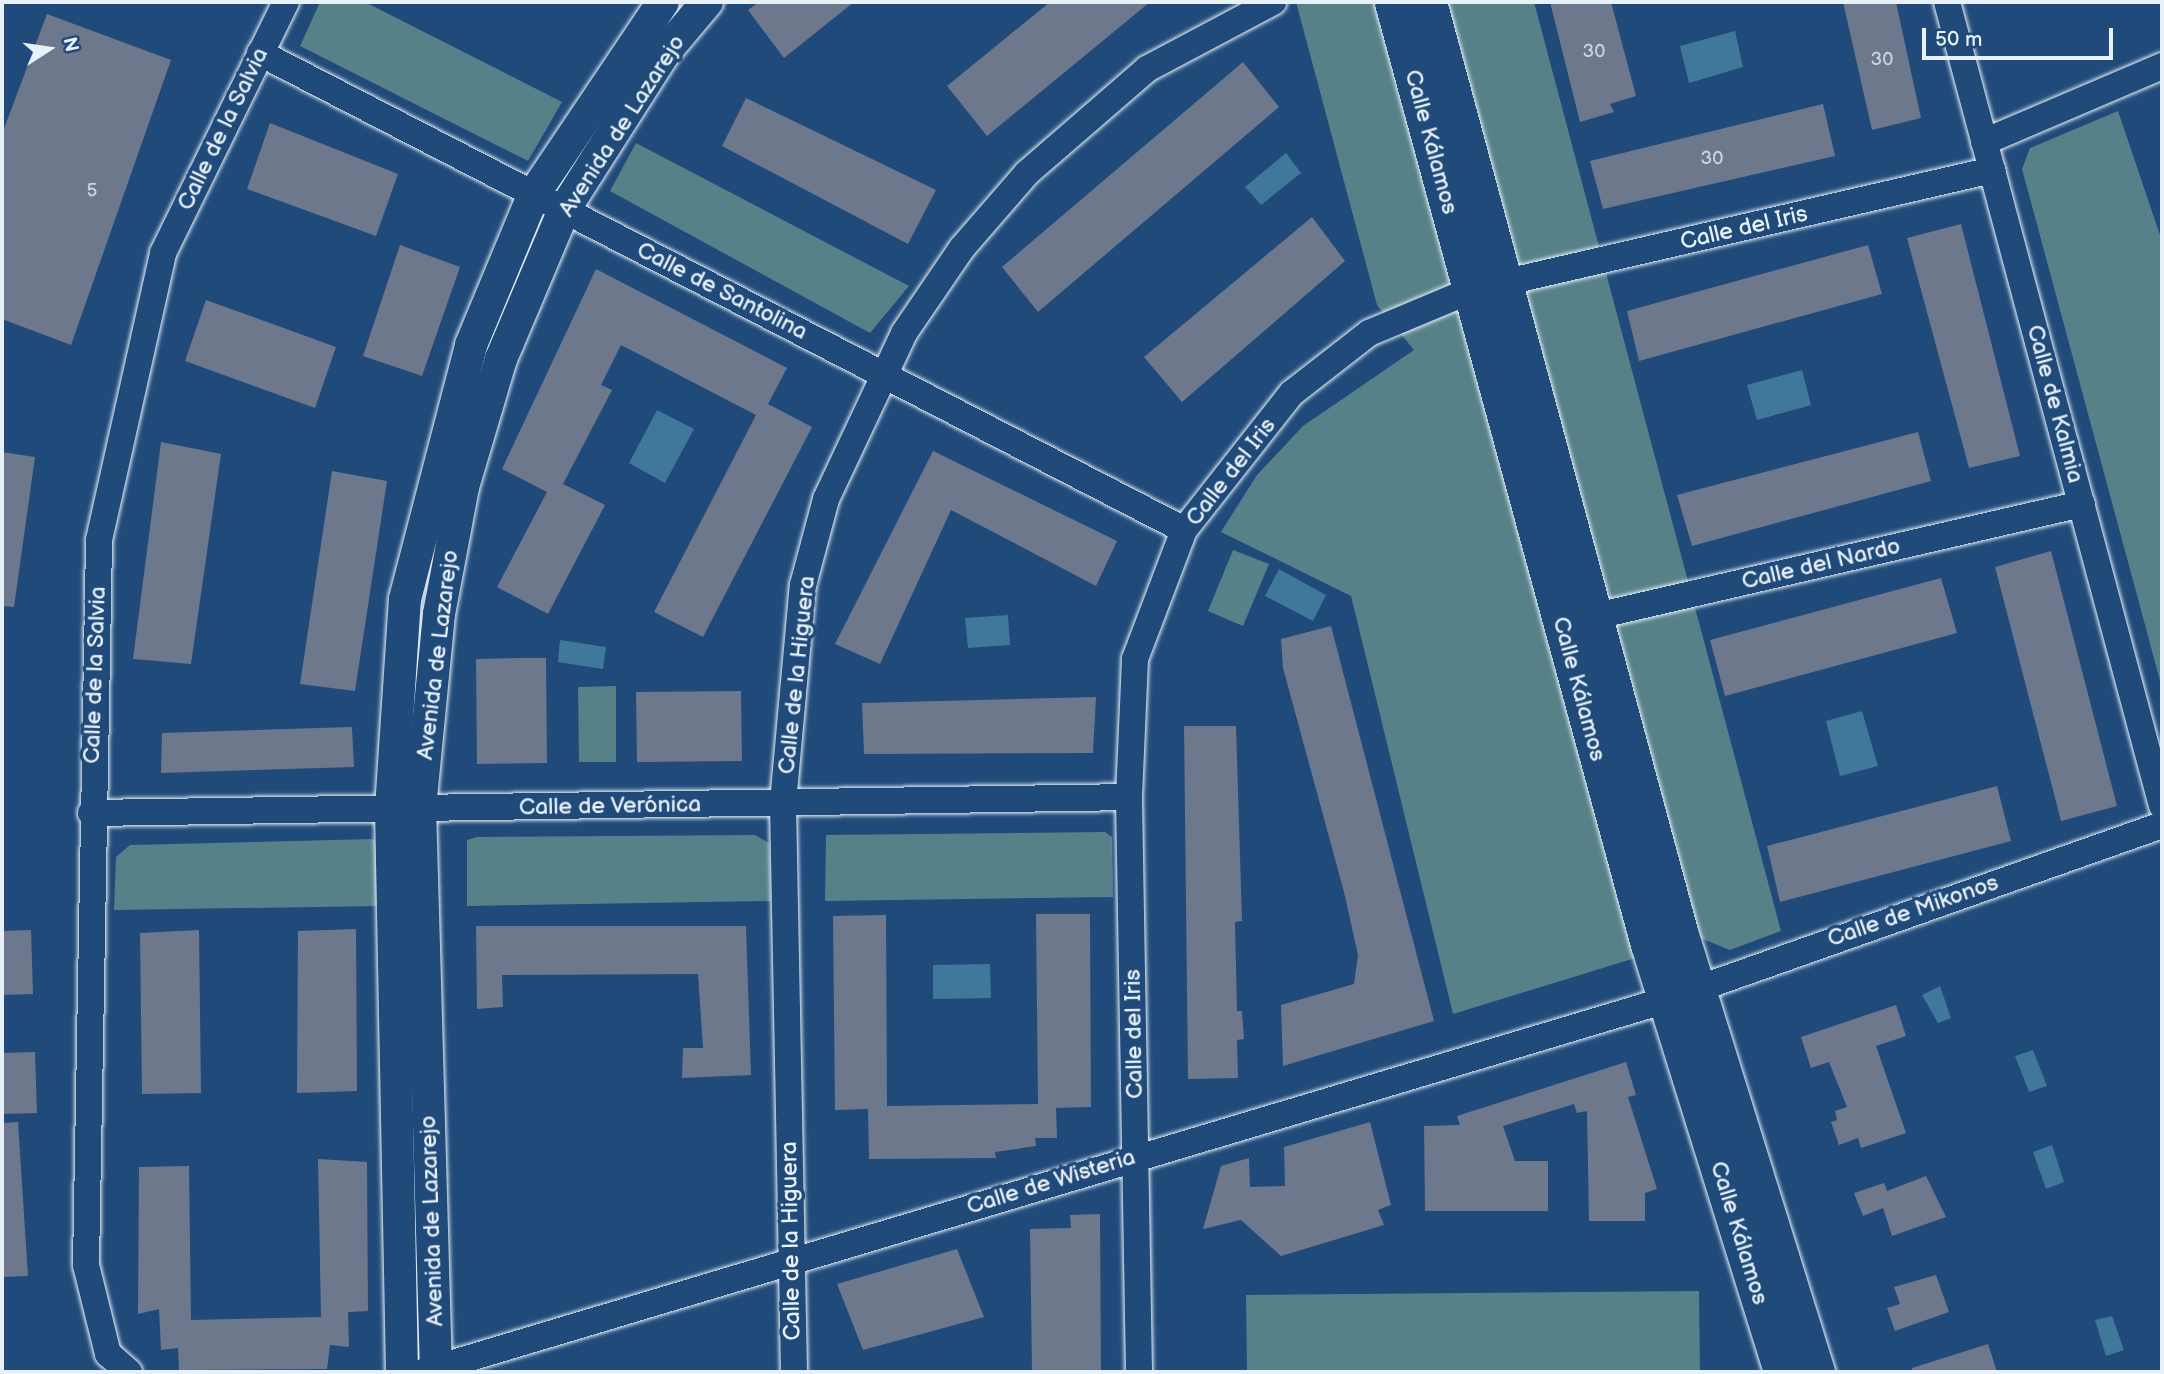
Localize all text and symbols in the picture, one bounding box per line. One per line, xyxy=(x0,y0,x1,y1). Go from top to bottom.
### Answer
north arrow xyxy=(14,14,84,84)
scale bar xyxy=(1926,14,2117,58)
text: 50 m xyxy=(1935,27,1982,52)
street label: Avenida de Lazarejo xyxy=(553,30,691,222)
text: N xyxy=(57,35,83,54)
house number: 30 xyxy=(1583,41,1605,63)
street label: Calle de la Salvia xyxy=(172,43,274,215)
house number: 30 xyxy=(1871,49,1893,71)
street label: Calle Kálamos xyxy=(1398,67,1464,217)
house number: 30 xyxy=(1701,148,1723,170)
house number: 5 xyxy=(87,180,97,202)
street label: Calle del Iris xyxy=(1678,200,1810,256)
street label: Calle de Santolina xyxy=(632,236,812,346)
street label: Calle de Kalmia xyxy=(2021,322,2089,486)
street label: Calle del Iris xyxy=(1180,412,1282,532)
street label: Calle del Nardo xyxy=(1739,532,1903,596)
street label: Avenida de Lazarejo xyxy=(411,549,465,761)
street label: Calle de la Higuera xyxy=(773,574,821,776)
street label: Calle de la Salvia xyxy=(78,586,112,764)
street label: Calle Kálamos xyxy=(1546,614,1612,764)
street label: Calle de Verónica xyxy=(518,791,702,821)
street label: Calle de Mikonos xyxy=(1824,869,2002,953)
street label: Calle del Iris xyxy=(1119,969,1149,1099)
street label: Avenida de Lazarejo xyxy=(415,1115,449,1327)
street label: Calle de la Higuera xyxy=(775,1141,807,1341)
street label: Calle de Wisteria xyxy=(963,1143,1139,1221)
street label: Calle Kálamos xyxy=(1704,1158,1774,1308)

